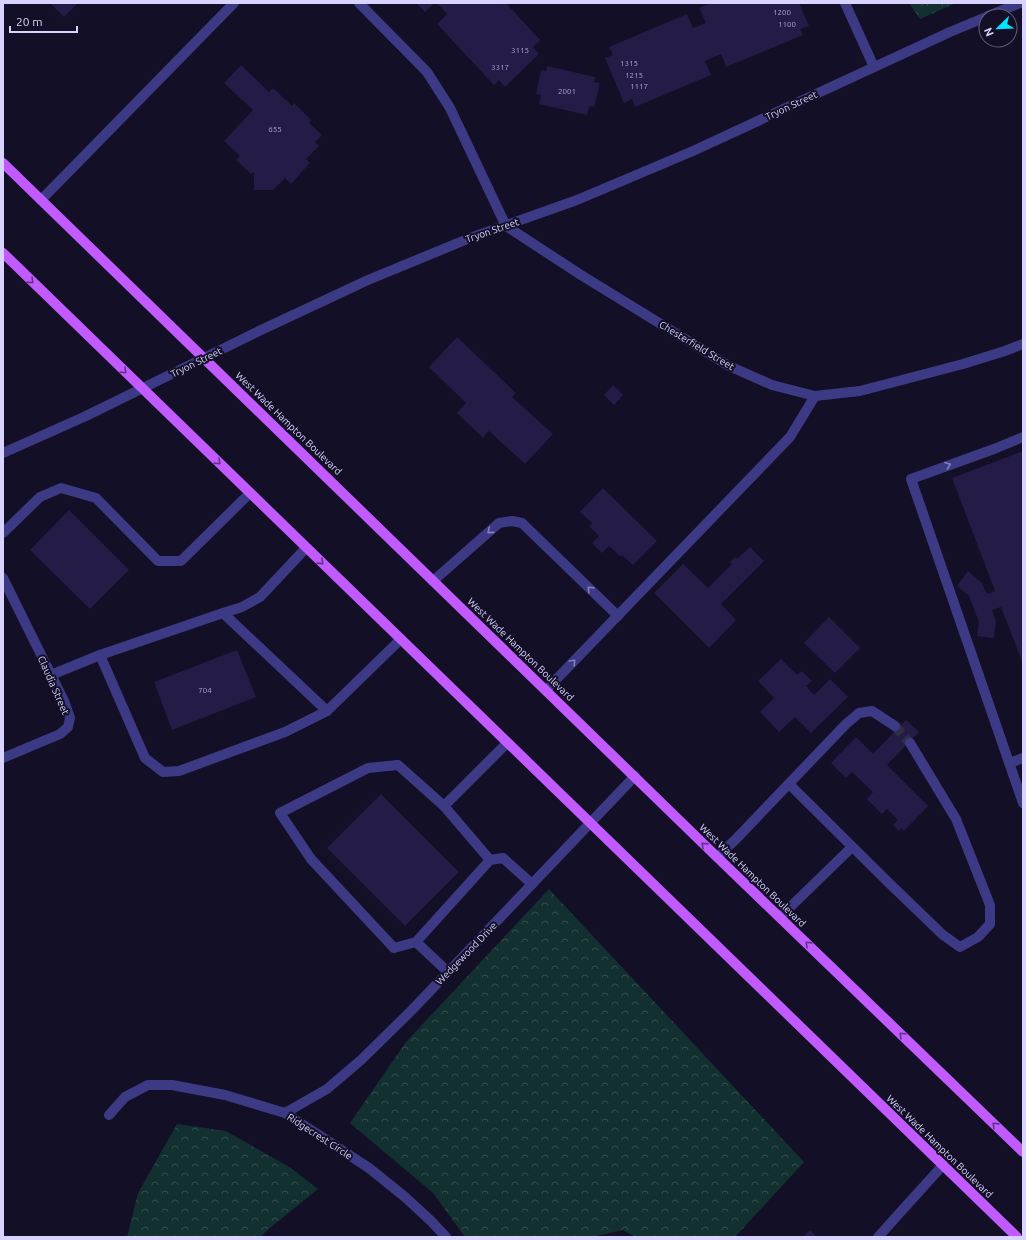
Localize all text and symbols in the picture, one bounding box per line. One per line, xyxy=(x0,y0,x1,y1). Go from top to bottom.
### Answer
scale bar xyxy=(10,8,77,34)
house number: 1200 xyxy=(773,8,792,17)
north arrow xyxy=(978,8,1018,48)
text: 20 m xyxy=(16,15,43,28)
house number: 1100 xyxy=(778,20,797,29)
text: N xyxy=(982,26,996,38)
house number: 3115 xyxy=(511,46,529,55)
house number: 1315 xyxy=(620,59,638,68)
house number: 3317 xyxy=(491,63,509,72)
house number: 1215 xyxy=(625,71,643,80)
house number: 1117 xyxy=(630,82,648,91)
house number: 2001 xyxy=(558,87,576,96)
street label: Tryon Street xyxy=(764,89,819,122)
house number: 655 xyxy=(268,125,282,134)
street label: Tryon Street xyxy=(464,216,520,245)
one-way arrow xyxy=(26,276,34,283)
street label: Chesterfield Street xyxy=(657,319,736,372)
street label: Tryon Street xyxy=(169,345,224,380)
one-way arrow xyxy=(119,366,127,374)
street label: West Wade Hampton Boulevard xyxy=(233,370,344,477)
one-way arrow xyxy=(213,457,221,464)
one-way arrow xyxy=(944,462,951,470)
one-way arrow xyxy=(487,527,494,534)
one-way arrow xyxy=(316,557,324,565)
one-way arrow xyxy=(587,586,595,594)
street label: West Wade Hampton Boulevard xyxy=(465,596,576,703)
street label: Claudia Street xyxy=(36,654,71,716)
one-way arrow xyxy=(568,659,576,667)
house number: 704 xyxy=(198,686,212,695)
street label: West Wade Hampton Boulevard xyxy=(697,822,808,929)
one-way arrow xyxy=(701,842,709,849)
street label: Wedgewood Drive xyxy=(434,920,499,987)
one-way arrow xyxy=(805,941,813,949)
one-way arrow xyxy=(899,1032,907,1040)
street label: West Wade Hampton Boulevard xyxy=(884,1093,995,1200)
street label: Ridgecrest Circle xyxy=(285,1111,354,1162)
one-way arrow xyxy=(992,1122,1000,1130)

